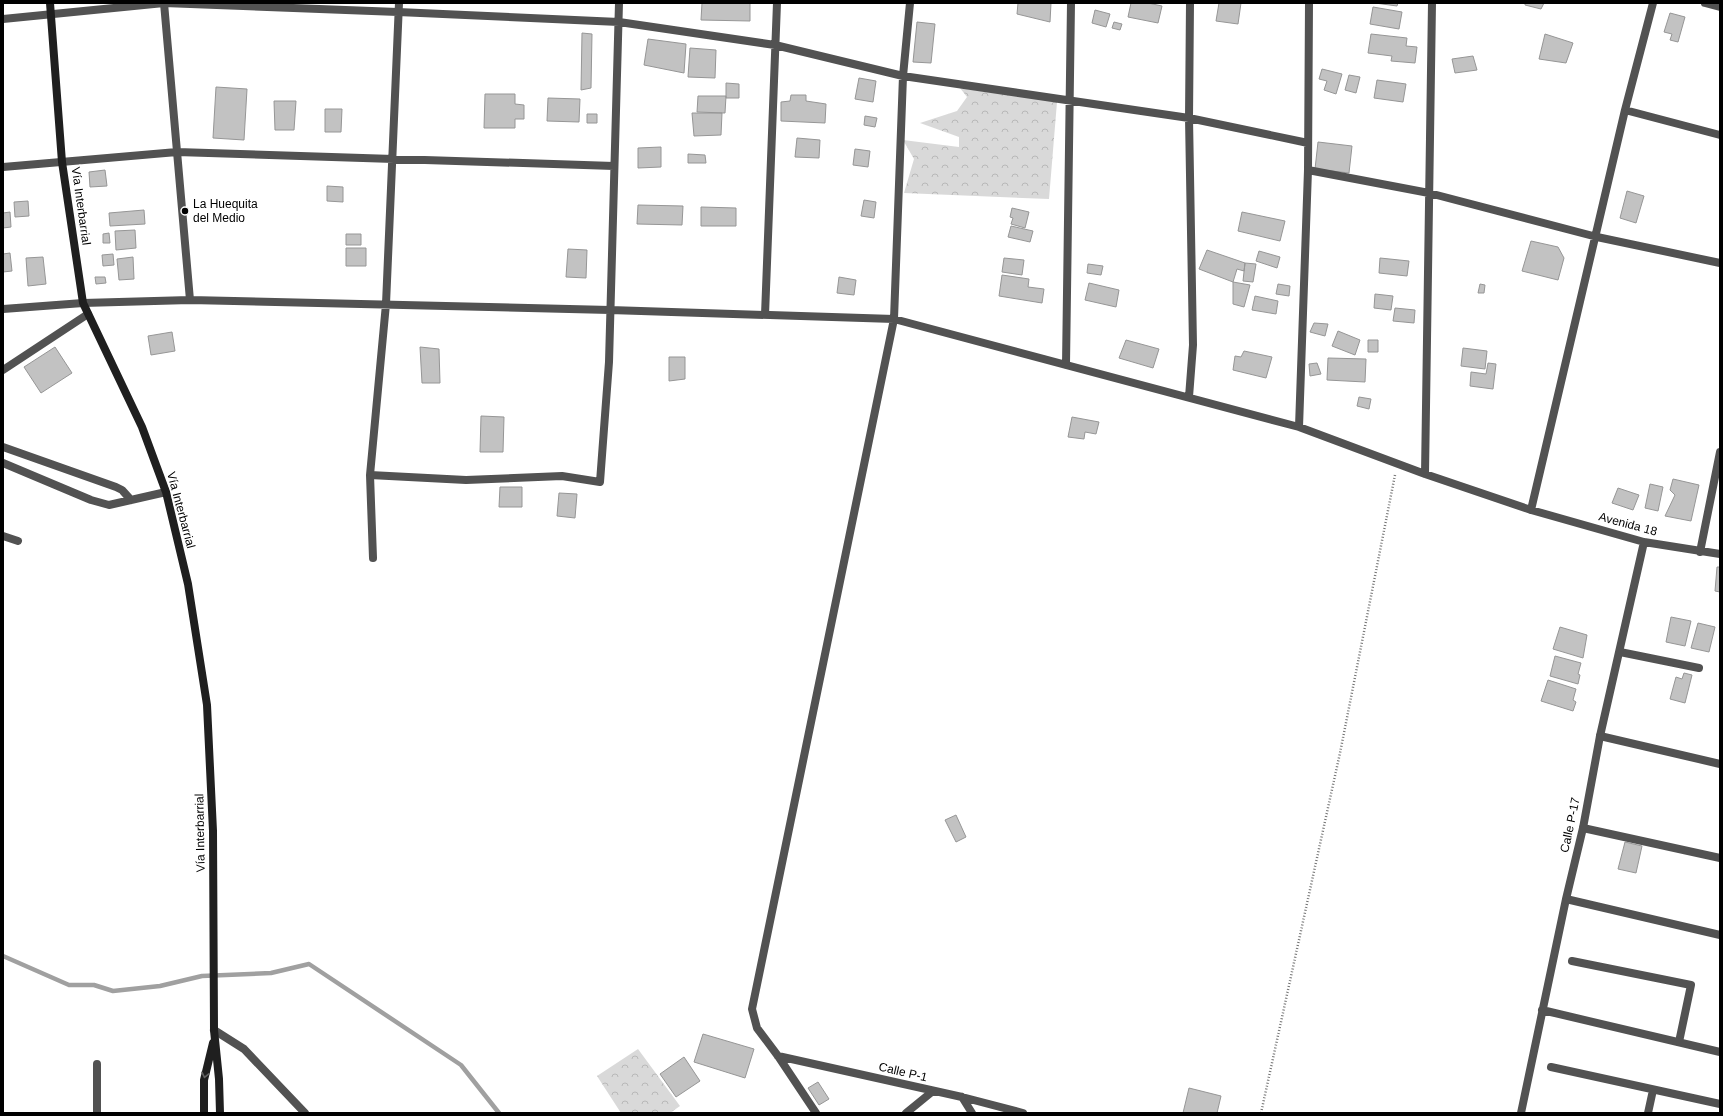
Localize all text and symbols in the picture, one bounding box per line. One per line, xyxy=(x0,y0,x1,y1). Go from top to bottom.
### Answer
street label: Vía Interbarrial xyxy=(69,166,93,246)
place label: La Huequita del Medio xyxy=(193,197,258,225)
marker: La Huequita del Medio xyxy=(180,206,190,216)
street label: Vía Interbarrial xyxy=(164,470,198,550)
street label: Avenida 18 xyxy=(1597,509,1659,539)
street label: Vía Interbarrial xyxy=(192,794,208,872)
street label: Calle P-17 xyxy=(1557,796,1583,854)
street label: Calle P-1 xyxy=(877,1060,929,1084)
one-way arrow xyxy=(201,1072,210,1079)

